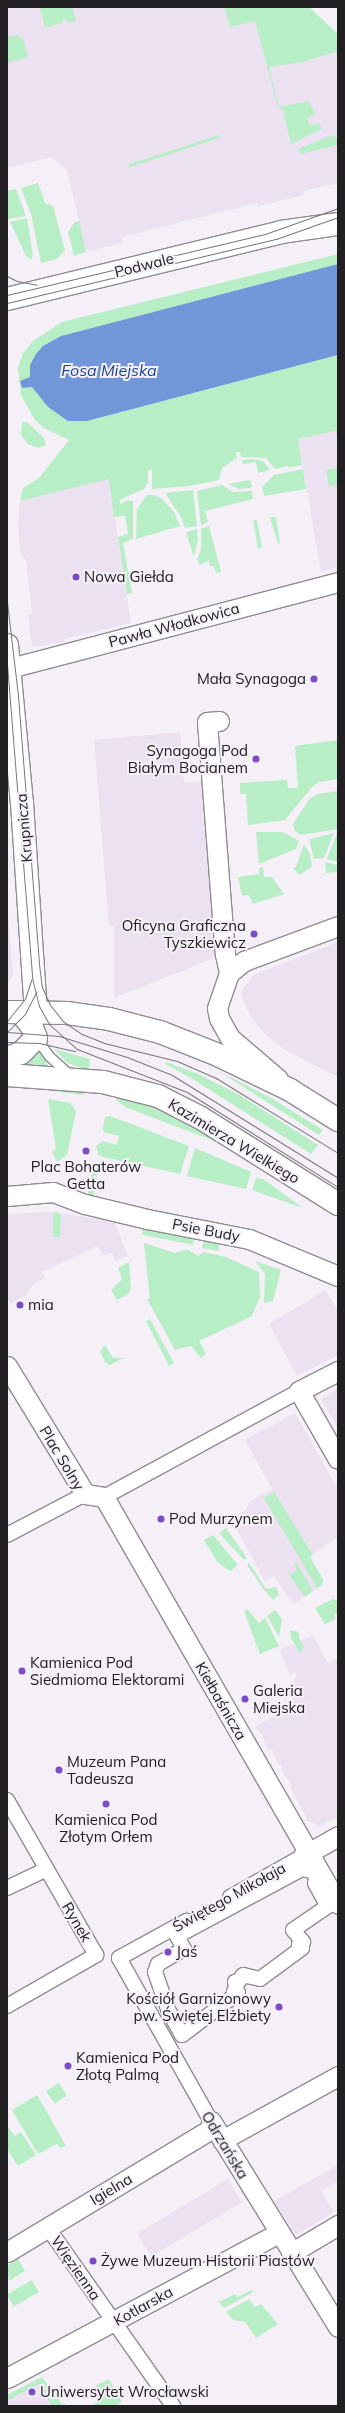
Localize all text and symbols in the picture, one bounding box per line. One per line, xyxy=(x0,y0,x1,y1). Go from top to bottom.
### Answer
street label: Podwale xyxy=(112,249,176,281)
water label: Fosa Miejska xyxy=(61,360,157,380)
place label: Nowa Giełda xyxy=(84,568,174,586)
marker: Nowa Giełda xyxy=(71,572,81,582)
street label: Pawła Włodkowica xyxy=(107,599,241,651)
place label: Mała Synagoga xyxy=(197,670,306,688)
marker: Mała Synagoga xyxy=(309,674,319,684)
place label: Synagoga Pod Białym Bocianem xyxy=(128,741,248,776)
marker: Synagoga Pod Białym Bocianem xyxy=(251,754,261,764)
street label: Krupnicza xyxy=(12,793,36,863)
place label: Oficyna Graficzna Tyszkiewicz xyxy=(122,916,246,951)
marker: Oficyna Graficzna Tyszkiewicz xyxy=(249,929,259,939)
street label: Kazimierza Wielkiego xyxy=(165,1095,303,1187)
marker: Plac Bohaterów Getta xyxy=(81,1146,91,1156)
place label: Plac Bohaterów Getta xyxy=(31,1157,141,1192)
street label: Psie Budy xyxy=(171,1215,241,1245)
place label: mia xyxy=(28,1296,54,1314)
marker: mia xyxy=(15,1300,25,1310)
street label: Plac Solny xyxy=(36,1423,88,1493)
place label: Pod Murzynem xyxy=(169,1510,273,1528)
marker: Pod Murzynem xyxy=(156,1514,166,1524)
place label: Kamienica Pod Siedmioma Elektorami xyxy=(30,1653,184,1688)
street label: Kiełbaśnicza xyxy=(192,1659,250,1743)
marker: Kamienica Pod Siedmioma Elektorami xyxy=(17,1666,27,1676)
place label: Galeria Miejska xyxy=(253,1681,305,1716)
marker: Galeria Miejska xyxy=(240,1694,250,1704)
place label: Muzeum Pana Tadeusza xyxy=(67,1752,166,1787)
marker: Muzeum Pana Tadeusza xyxy=(54,1765,64,1775)
marker: Kamienica Pod Złotym Orłem xyxy=(101,1799,111,1809)
place label: Kamienica Pod Złotym Orłem xyxy=(54,1810,158,1845)
street label: Świętego Mikołaja xyxy=(169,1858,289,1936)
street label: Rynek xyxy=(58,1899,96,1945)
place label: Jaś xyxy=(176,1943,197,1961)
marker: Jaś xyxy=(163,1947,173,1957)
place label: Kościół Garnizonowy pw. Świętej Elżbiety xyxy=(126,1989,271,2024)
marker: Kościół Garnizonowy pw. Świętej Elżbiety xyxy=(274,2002,284,2012)
place label: Kamienica Pod Złotą Palmą xyxy=(76,2048,179,2083)
marker: Kamienica Pod Złotą Palmą xyxy=(63,2061,73,2071)
street label: Odrzańska xyxy=(198,2108,252,2182)
street label: Igielna xyxy=(87,2169,135,2209)
street label: Więzienna xyxy=(47,2232,105,2304)
place label: Żywe Muzeum Historii Piastów xyxy=(101,2252,315,2270)
marker: Żywe Muzeum Historii Piastów xyxy=(88,2256,98,2266)
street label: Kotlarska xyxy=(110,2282,176,2330)
place label: Uniwersytet Wrocławski xyxy=(40,2383,209,2401)
marker: Uniwersytet Wrocławski xyxy=(27,2387,37,2397)

